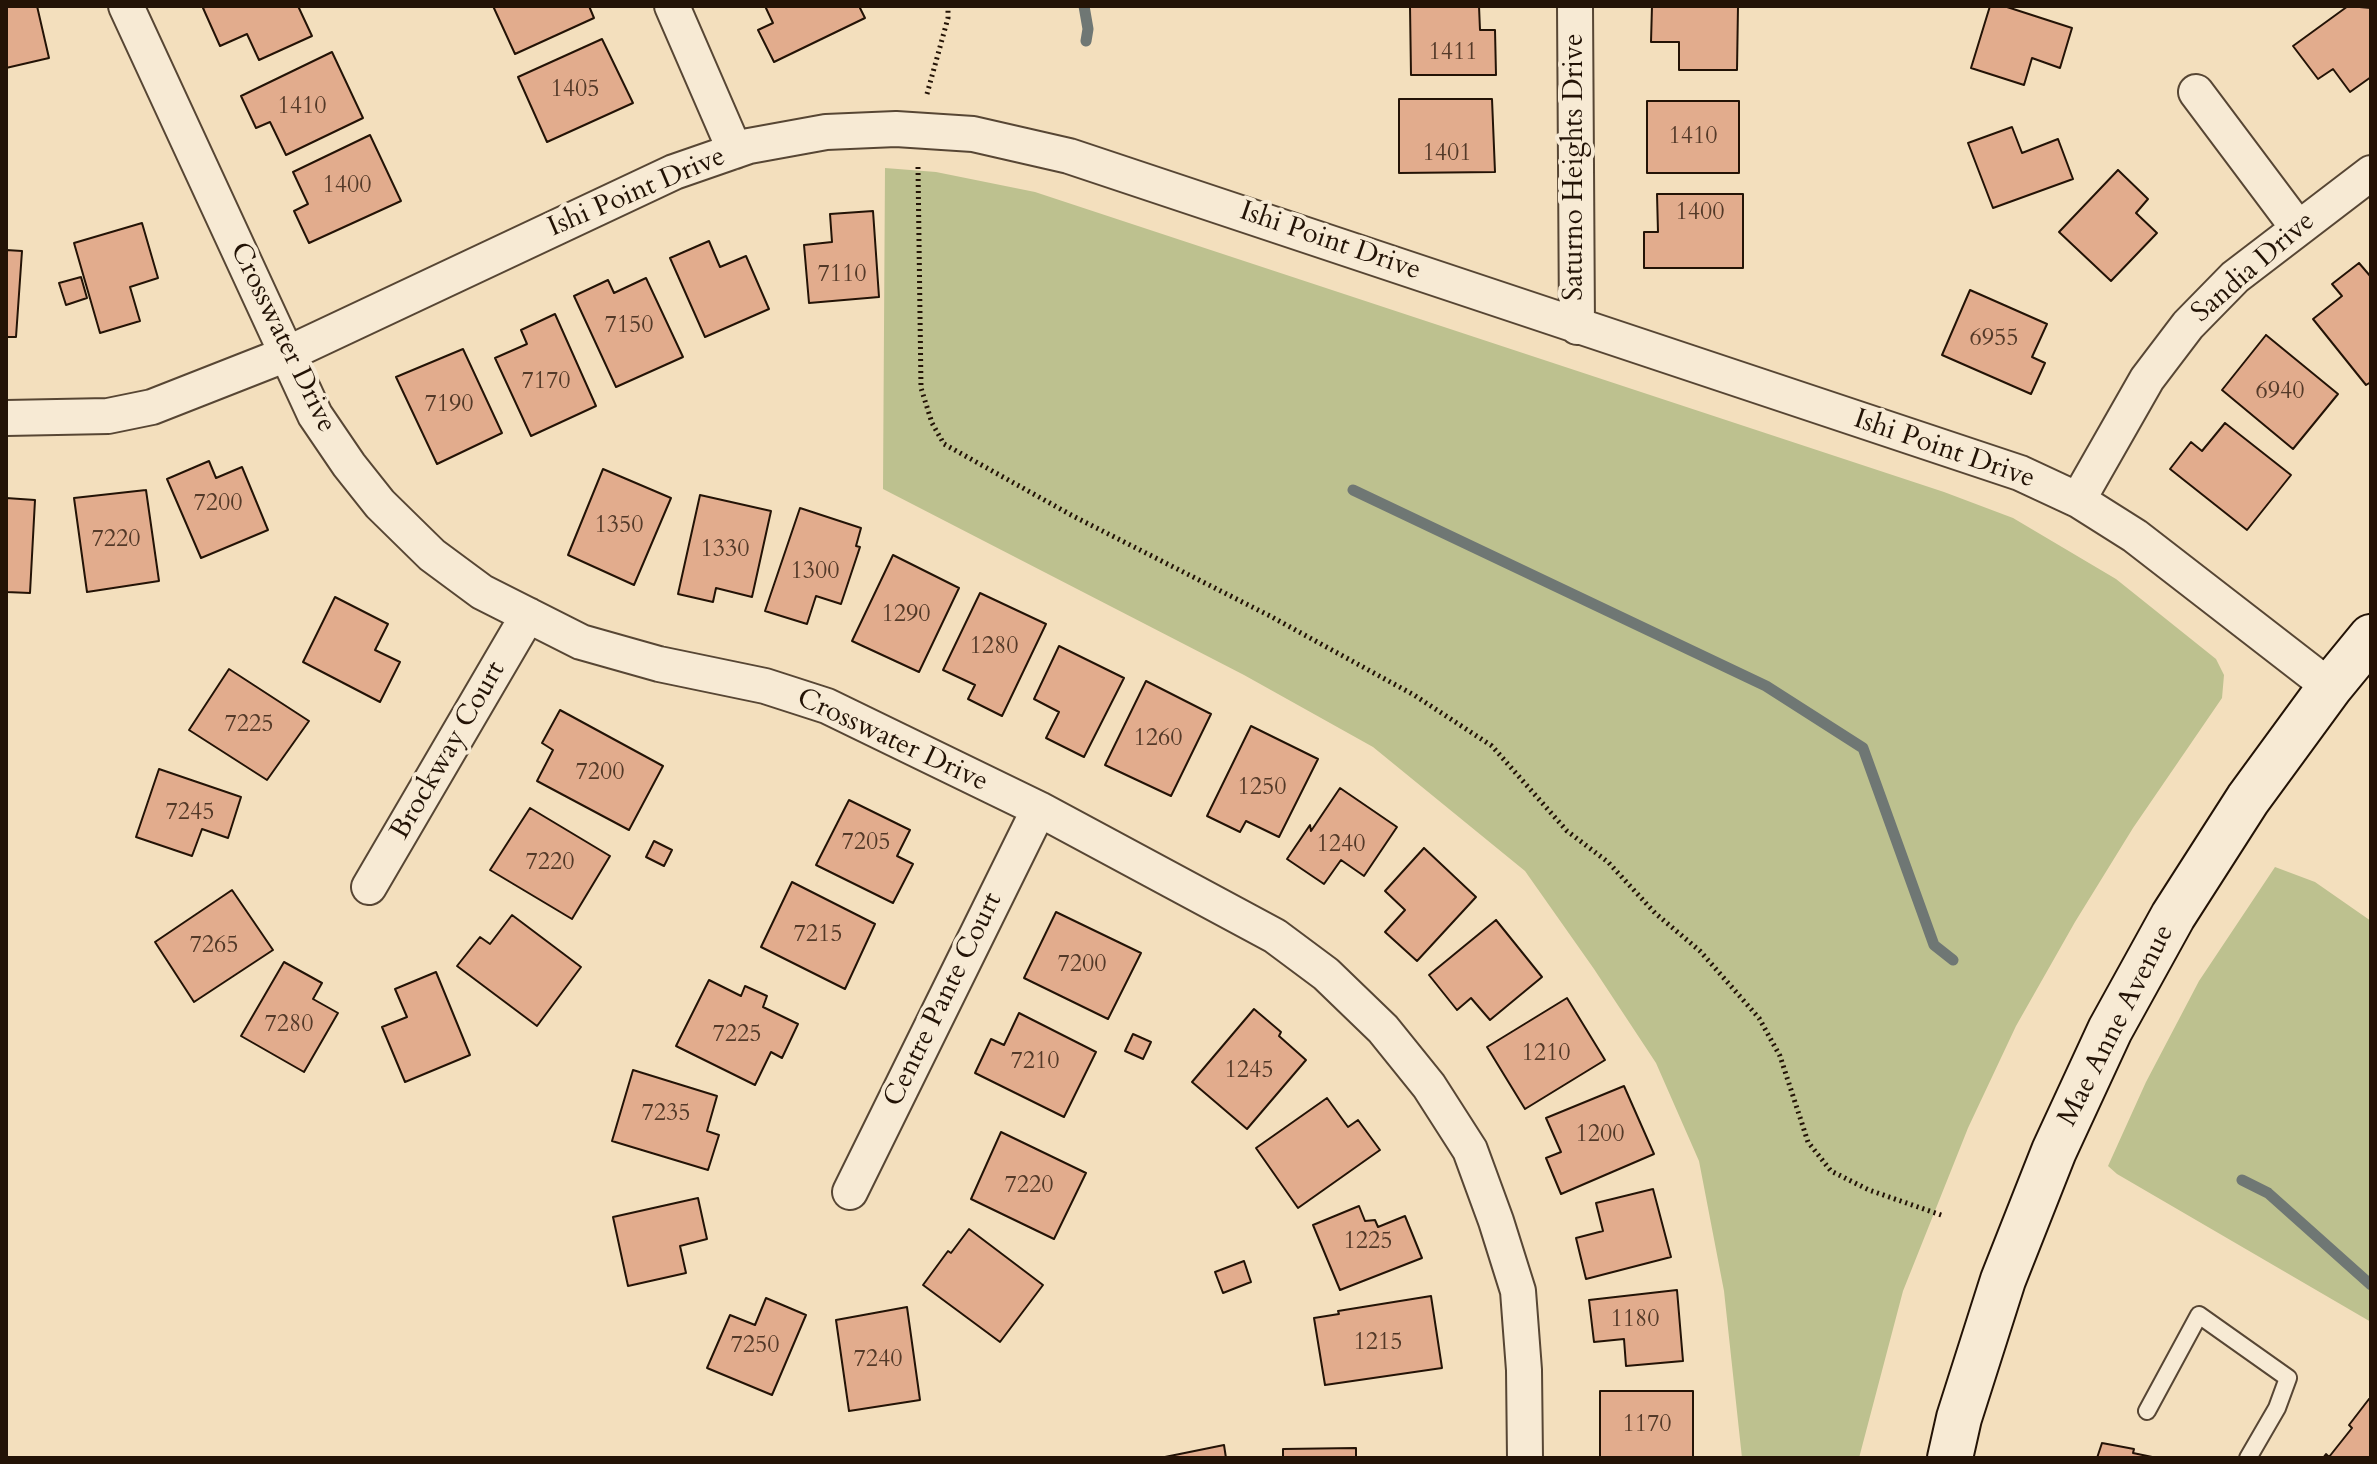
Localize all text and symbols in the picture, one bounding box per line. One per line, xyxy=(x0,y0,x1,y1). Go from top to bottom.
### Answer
street label: Saturno Heights Drive xyxy=(1559,33,1593,301)
house number: 1411 xyxy=(1428,39,1478,67)
house number: 1405 xyxy=(550,76,600,104)
house number: 1410 xyxy=(277,93,327,121)
house number: 1410 xyxy=(1668,123,1718,151)
house number: 1401 xyxy=(1422,140,1472,168)
street label: Ishi Point Drive xyxy=(543,141,731,245)
house number: 1400 xyxy=(322,172,372,200)
street label: Ishi Point Drive xyxy=(1235,195,1425,289)
house number: 1400 xyxy=(1675,199,1725,227)
street label: Sandia Drive xyxy=(2186,205,2322,331)
street label: Crosswater Drive xyxy=(222,238,342,438)
house number: 7110 xyxy=(817,261,867,289)
house number: 7150 xyxy=(604,312,654,340)
house number: 6955 xyxy=(1969,325,2019,353)
house number: 7170 xyxy=(521,368,571,396)
house number: 6940 xyxy=(2255,378,2305,406)
house number: 7190 xyxy=(424,391,474,419)
street label: Ishi Point Drive xyxy=(1849,403,2039,497)
house number: 7200 xyxy=(193,490,243,518)
house number: 1350 xyxy=(594,512,644,540)
house number: 7220 xyxy=(91,526,141,554)
house number: 1330 xyxy=(700,536,750,564)
house number: 1300 xyxy=(790,558,840,586)
house number: 1290 xyxy=(881,601,931,629)
house number: 1280 xyxy=(969,633,1019,661)
street label: Brockway Court xyxy=(384,656,514,846)
street label: Crosswater Drive xyxy=(791,682,993,800)
house number: 7225 xyxy=(224,711,274,739)
house number: 1260 xyxy=(1133,725,1183,753)
house number: 7200 xyxy=(575,759,625,787)
house number: 1250 xyxy=(1237,774,1287,802)
house number: 7245 xyxy=(165,799,215,827)
house number: 7205 xyxy=(841,829,891,857)
house number: 1240 xyxy=(1316,831,1366,859)
house number: 7220 xyxy=(525,849,575,877)
street label: Centre Pante Court xyxy=(878,887,1010,1113)
street label: Mae Anne Avenue xyxy=(2052,920,2182,1132)
house number: 7215 xyxy=(793,921,843,949)
house number: 7265 xyxy=(189,932,239,960)
house number: 7200 xyxy=(1057,951,1107,979)
house number: 7280 xyxy=(264,1011,314,1039)
house number: 7225 xyxy=(712,1021,762,1049)
house number: 1210 xyxy=(1521,1040,1571,1068)
house number: 7210 xyxy=(1010,1048,1060,1076)
house number: 1245 xyxy=(1224,1057,1274,1085)
house number: 7235 xyxy=(641,1100,691,1128)
house number: 1200 xyxy=(1575,1121,1625,1149)
house number: 7220 xyxy=(1004,1172,1054,1200)
house number: 1225 xyxy=(1343,1228,1393,1256)
house number: 1180 xyxy=(1610,1306,1660,1334)
house number: 1215 xyxy=(1353,1329,1403,1357)
house number: 7250 xyxy=(730,1332,780,1360)
house number: 7240 xyxy=(853,1346,903,1374)
house number: 1170 xyxy=(1622,1411,1672,1439)

